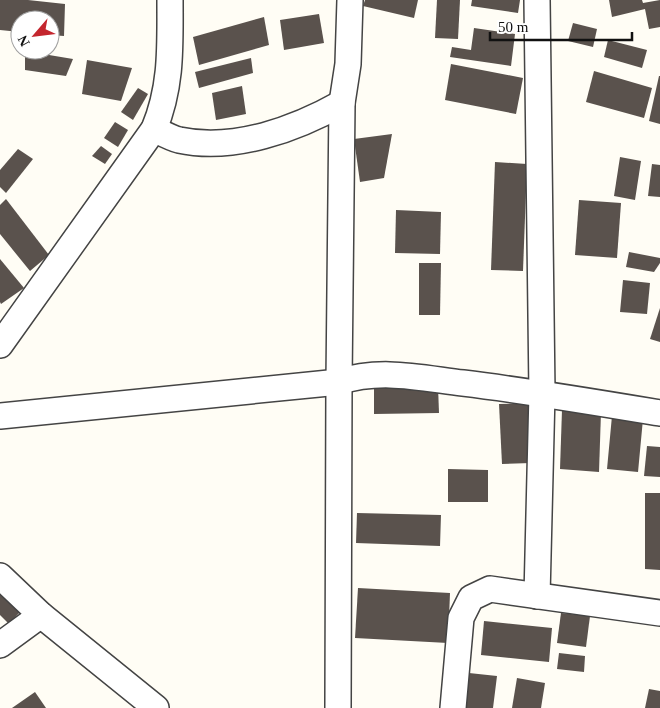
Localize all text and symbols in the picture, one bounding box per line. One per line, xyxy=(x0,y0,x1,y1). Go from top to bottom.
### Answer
north arrow xyxy=(10,10,60,60)
scale bar xyxy=(490,10,632,42)
text: 50 m xyxy=(498,19,529,35)
text: N xyxy=(15,33,33,49)

